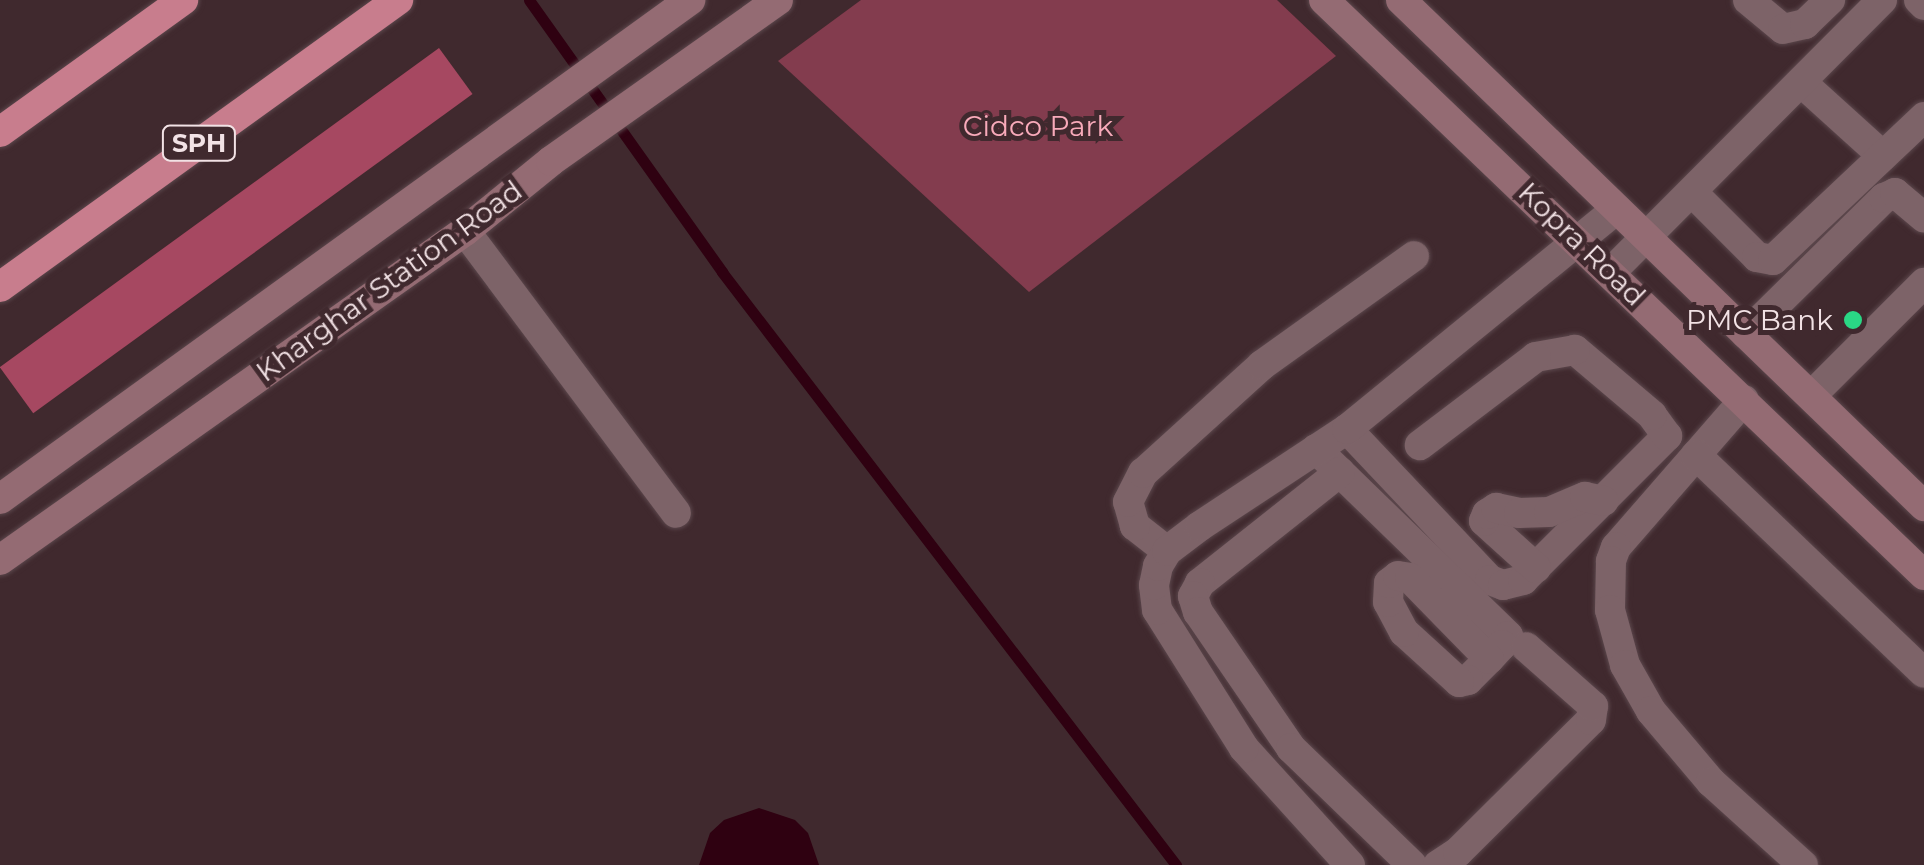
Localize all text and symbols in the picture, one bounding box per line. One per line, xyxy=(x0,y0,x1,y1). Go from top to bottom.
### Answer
park label: Cidco Park xyxy=(963,109,1113,143)
road number: SPH xyxy=(162,123,236,163)
street label: Kharghar Station Road xyxy=(250,173,528,389)
street label: Kopra Road xyxy=(1512,175,1652,313)
place label: PMC Bank xyxy=(1686,303,1833,337)
marker: PMC Bank xyxy=(1842,309,1864,331)

